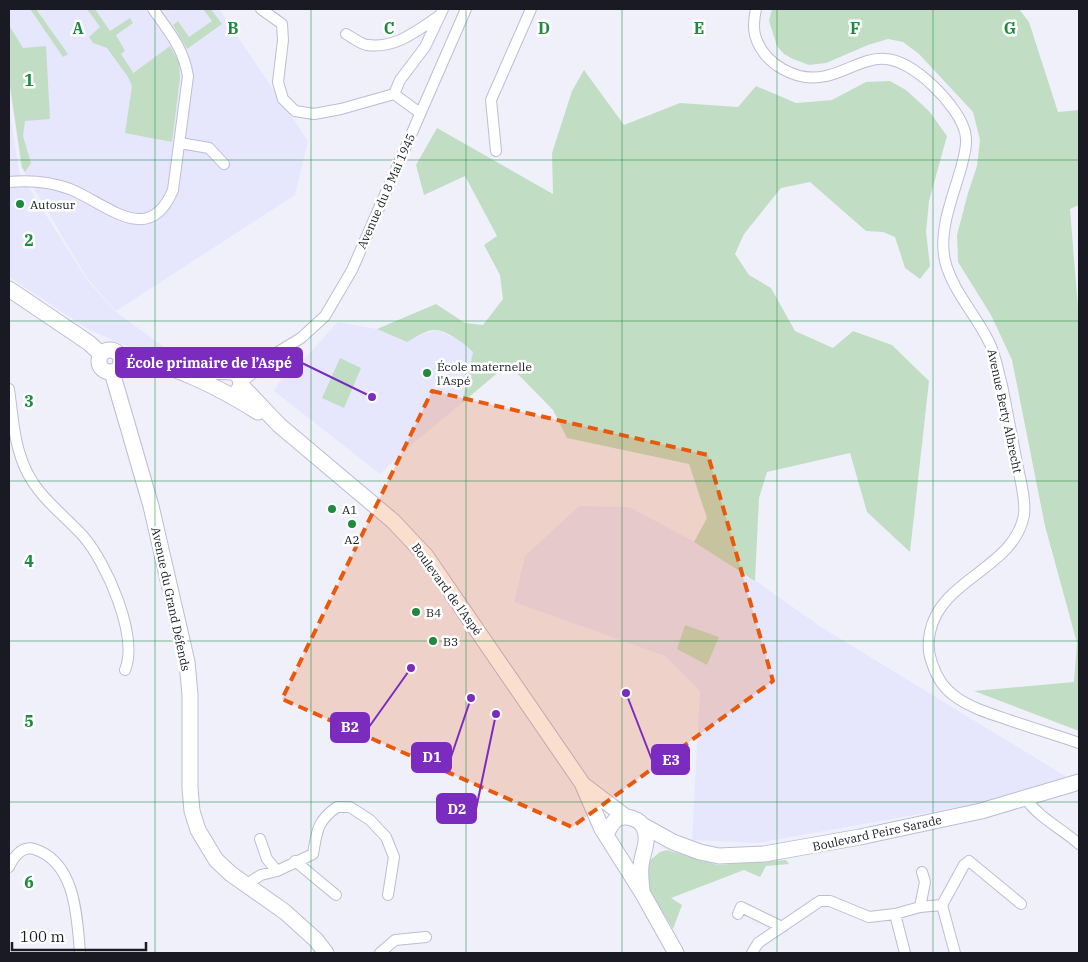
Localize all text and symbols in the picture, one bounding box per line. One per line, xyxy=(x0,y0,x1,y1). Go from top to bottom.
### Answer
text: A xyxy=(72,18,84,38)
text: B xyxy=(227,18,239,38)
text: C xyxy=(384,18,394,38)
text: D xyxy=(538,18,550,38)
text: E xyxy=(694,18,704,38)
text: F xyxy=(850,18,860,38)
text: G xyxy=(1004,18,1016,38)
text: 1 xyxy=(24,70,34,90)
street label: Avenue du 8 Mai 1945 xyxy=(354,131,418,251)
place label: Autosur xyxy=(30,197,76,212)
marker: Autosur xyxy=(14,198,26,210)
text: 2 xyxy=(24,230,34,250)
street label: Avenue Berty Albrecht xyxy=(984,347,1026,475)
callout: École primaire de l’Aspé xyxy=(116,348,302,377)
text: École primaire de l’Aspé xyxy=(126,353,292,372)
place label: École maternelle l'Aspé xyxy=(437,359,532,388)
marker: École maternelle l'Aspé xyxy=(421,367,433,379)
text: 3 xyxy=(24,391,34,411)
place label: A1 xyxy=(342,502,357,517)
marker: A1 xyxy=(326,503,338,515)
marker: A2 xyxy=(346,518,358,530)
street label: Avenue du Grand Défends xyxy=(148,526,194,673)
place label: A2 xyxy=(344,532,360,547)
street label: Boulevard de l'Aspé xyxy=(408,540,486,638)
text: 4 xyxy=(24,551,34,571)
place label: B4 xyxy=(426,605,441,620)
marker: B4 xyxy=(410,606,422,618)
place label: B3 xyxy=(443,634,458,649)
marker: B3 xyxy=(427,635,439,647)
text: 5 xyxy=(24,711,34,731)
callout: B2 xyxy=(331,713,369,742)
text: B2 xyxy=(341,718,359,736)
callout: D1 xyxy=(412,743,451,772)
callout: E3 xyxy=(652,745,689,774)
text: D1 xyxy=(423,748,441,766)
text: E3 xyxy=(662,751,680,769)
callout: D2 xyxy=(437,794,476,823)
text: D2 xyxy=(448,800,466,818)
street label: Boulevard Peire Sarade xyxy=(811,812,943,854)
text: 6 xyxy=(24,872,34,892)
scale bar xyxy=(12,920,146,952)
text: 100 m xyxy=(20,927,65,946)

